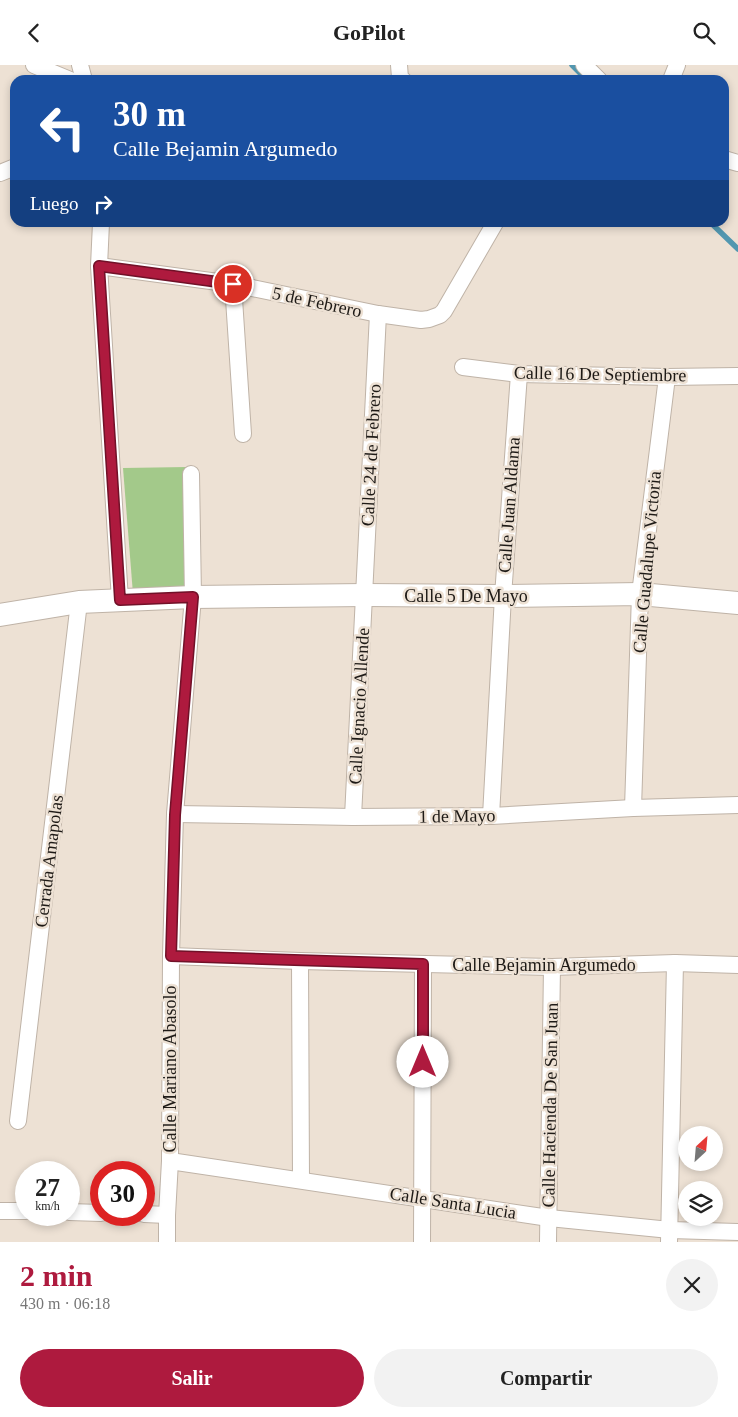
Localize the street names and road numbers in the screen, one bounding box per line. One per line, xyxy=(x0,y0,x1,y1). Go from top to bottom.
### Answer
street label: 5 de Febrero xyxy=(270,283,364,321)
street label: Calle 16 De Septiembre xyxy=(514,362,686,386)
street label: Calle 24 de Febrero xyxy=(357,383,385,527)
street label: Calle Juan Aldama xyxy=(494,436,524,574)
street label: Calle Guadalupe Victoria xyxy=(629,470,665,654)
street label: Calle 5 De Mayo xyxy=(404,586,528,606)
street label: Calle Ignacio Allende xyxy=(345,627,373,785)
street label: Cerrada Amapolas xyxy=(31,794,67,928)
street label: 1 de Mayo xyxy=(418,805,496,827)
street label: Calle Bejamin Argumedo xyxy=(452,955,636,975)
street label: Calle Mariano Abasolo xyxy=(160,986,180,1152)
street label: Calle Hacienda De San Juan xyxy=(538,1002,562,1208)
street label: Calle Santa Lucia xyxy=(388,1183,518,1223)

